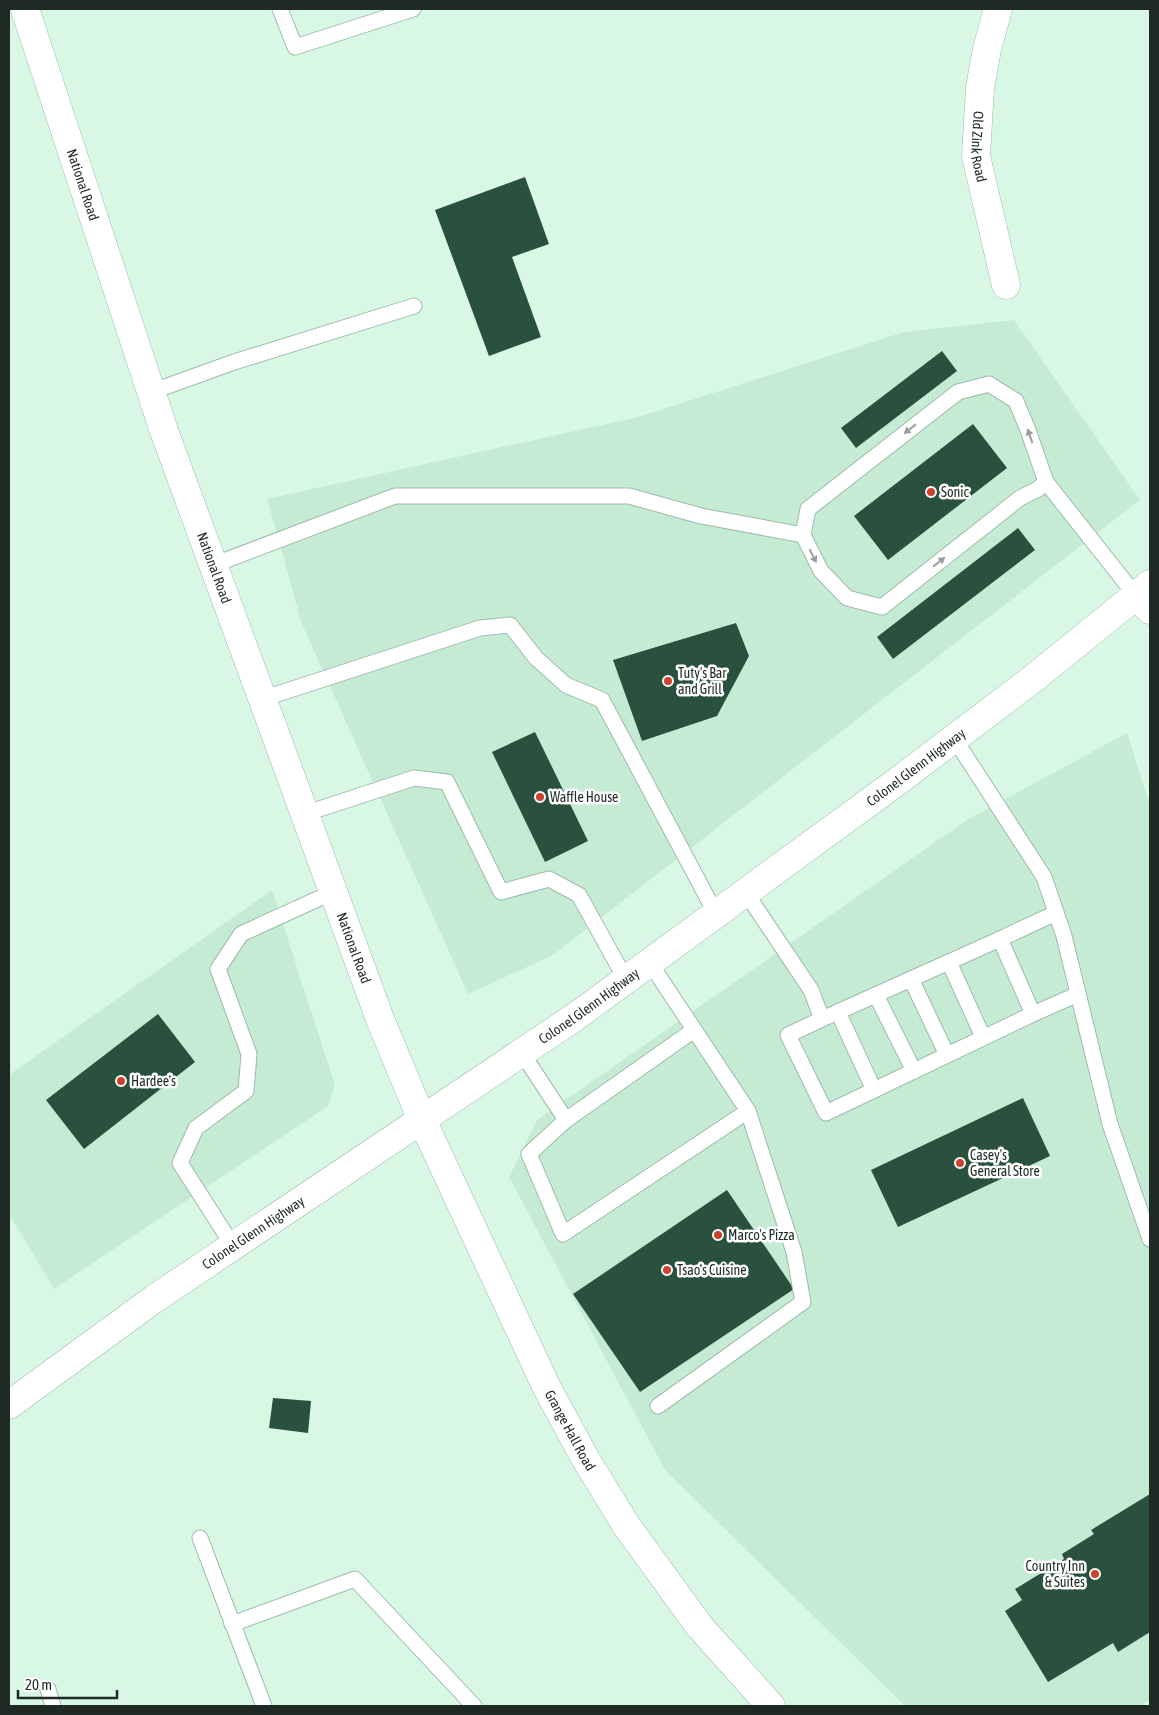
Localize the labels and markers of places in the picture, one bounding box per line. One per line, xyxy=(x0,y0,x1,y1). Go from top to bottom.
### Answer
place label: Sonic xyxy=(941,484,969,500)
marker: Sonic xyxy=(925,486,937,498)
place label: Tuty's Bar and Grill xyxy=(678,665,727,697)
marker: Tuty's Bar and Grill xyxy=(662,675,674,687)
place label: Waffle House xyxy=(550,789,618,805)
marker: Waffle House xyxy=(534,791,546,803)
place label: Hardee's xyxy=(131,1073,176,1089)
marker: Hardee's xyxy=(115,1075,127,1087)
place label: Casey's General Store xyxy=(970,1147,1040,1179)
marker: Casey's General Store xyxy=(954,1157,966,1169)
place label: Marco's Pizza xyxy=(728,1227,795,1243)
marker: Marco's Pizza xyxy=(712,1229,724,1241)
place label: Tsao's Cuisine xyxy=(677,1262,747,1278)
marker: Tsao's Cuisine xyxy=(661,1264,673,1276)
place label: Country Inn & Suites xyxy=(1026,1558,1085,1590)
marker: Country Inn & Suites xyxy=(1089,1568,1101,1580)

